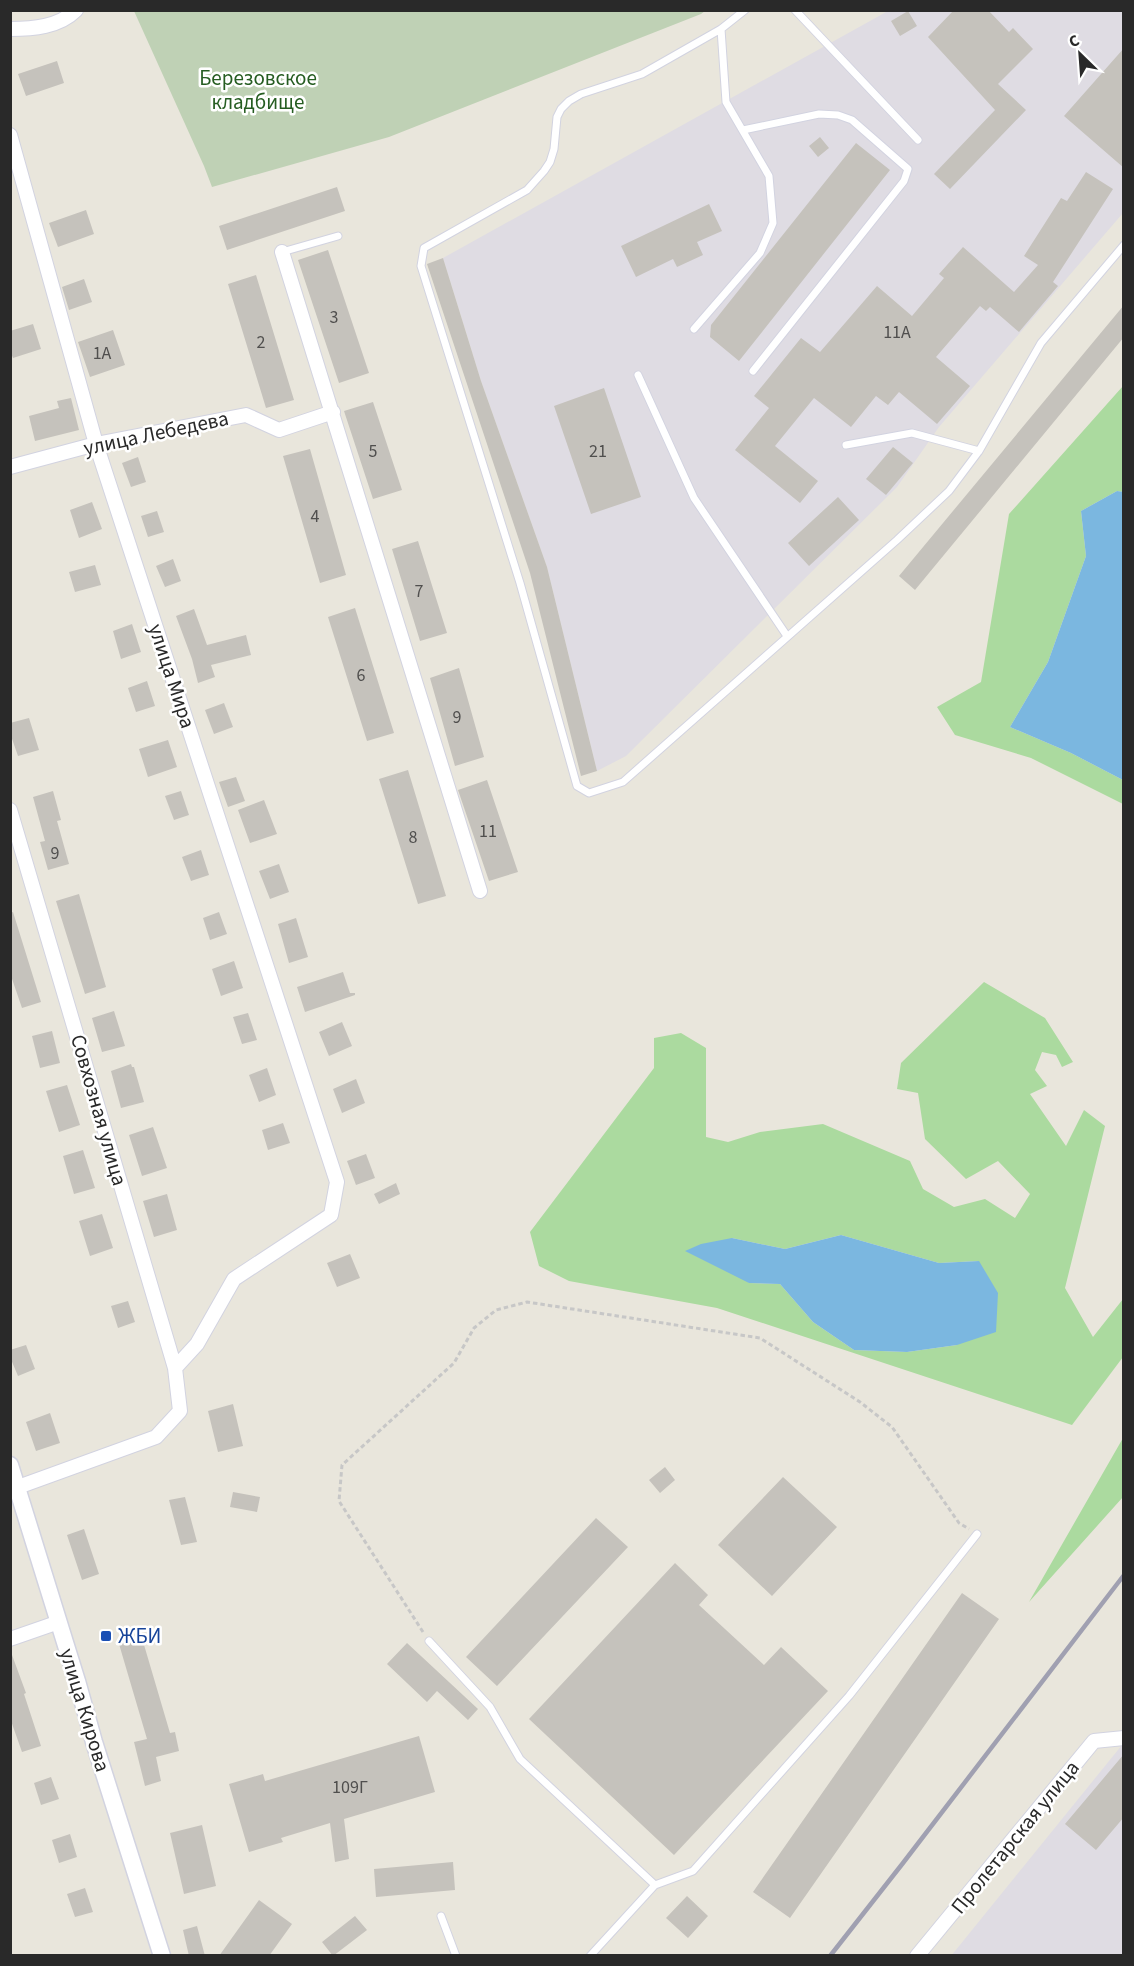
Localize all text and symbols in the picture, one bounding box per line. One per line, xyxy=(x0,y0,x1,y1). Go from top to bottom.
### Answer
north arrow xyxy=(1050,24,1110,84)
text: С xyxy=(1065,29,1083,53)
park label: Березовское кладбище xyxy=(199,63,317,117)
house number: 3 xyxy=(330,305,339,330)
house number: 11А xyxy=(883,320,911,345)
house number: 2 xyxy=(257,330,266,355)
house number: 1А xyxy=(93,341,112,366)
street label: улица Лебедева xyxy=(81,403,231,463)
house number: 5 xyxy=(369,439,378,464)
house number: 21 xyxy=(589,439,607,464)
house number: 4 xyxy=(311,504,320,529)
house number: 7 xyxy=(415,579,424,604)
street label: улица Мира xyxy=(141,620,203,732)
house number: 6 xyxy=(357,663,366,688)
house number: 9 xyxy=(453,705,462,730)
house number: 11 xyxy=(479,819,497,844)
house number: 8 xyxy=(409,825,418,850)
house number: 9 xyxy=(51,841,60,866)
street label: Совхозная улица xyxy=(63,1031,135,1189)
place label: ЖБИ xyxy=(118,1621,161,1651)
marker: ЖБИ xyxy=(99,1629,113,1643)
street label: улица Кирова xyxy=(52,1645,118,1775)
street label: Пролетарская улица xyxy=(944,1754,1086,1920)
house number: 109Г xyxy=(332,1775,368,1800)

